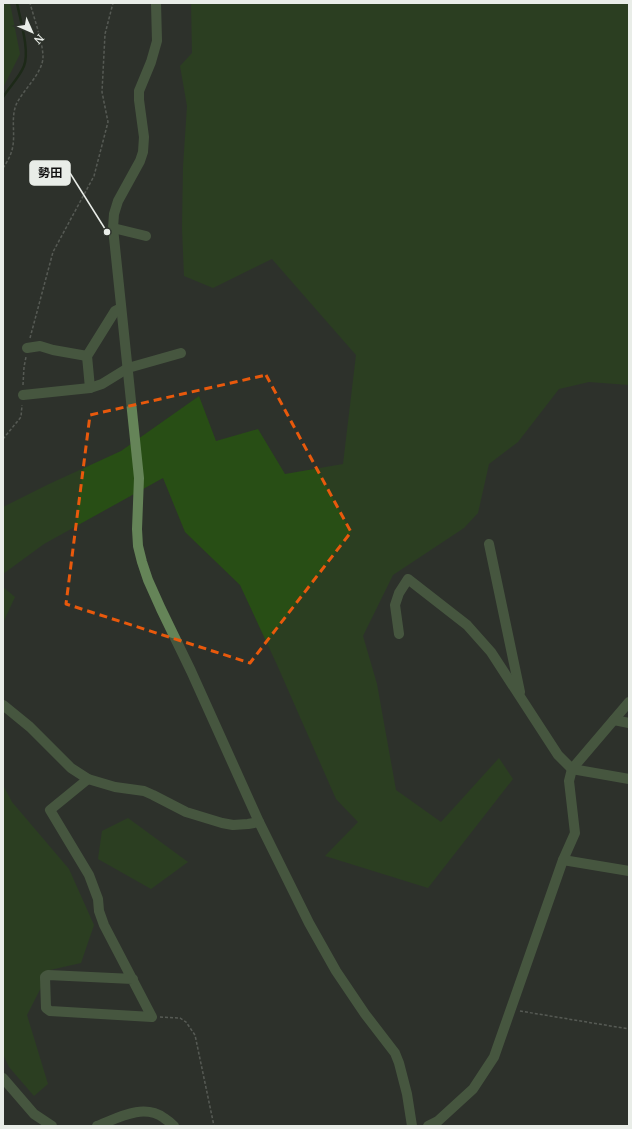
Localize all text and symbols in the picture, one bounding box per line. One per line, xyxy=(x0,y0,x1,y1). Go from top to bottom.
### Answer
north arrow xyxy=(12,12,52,52)
text: N xyxy=(31,31,48,48)
callout: 勢田 xyxy=(30,161,70,185)
text: 勢田 xyxy=(38,164,62,181)

